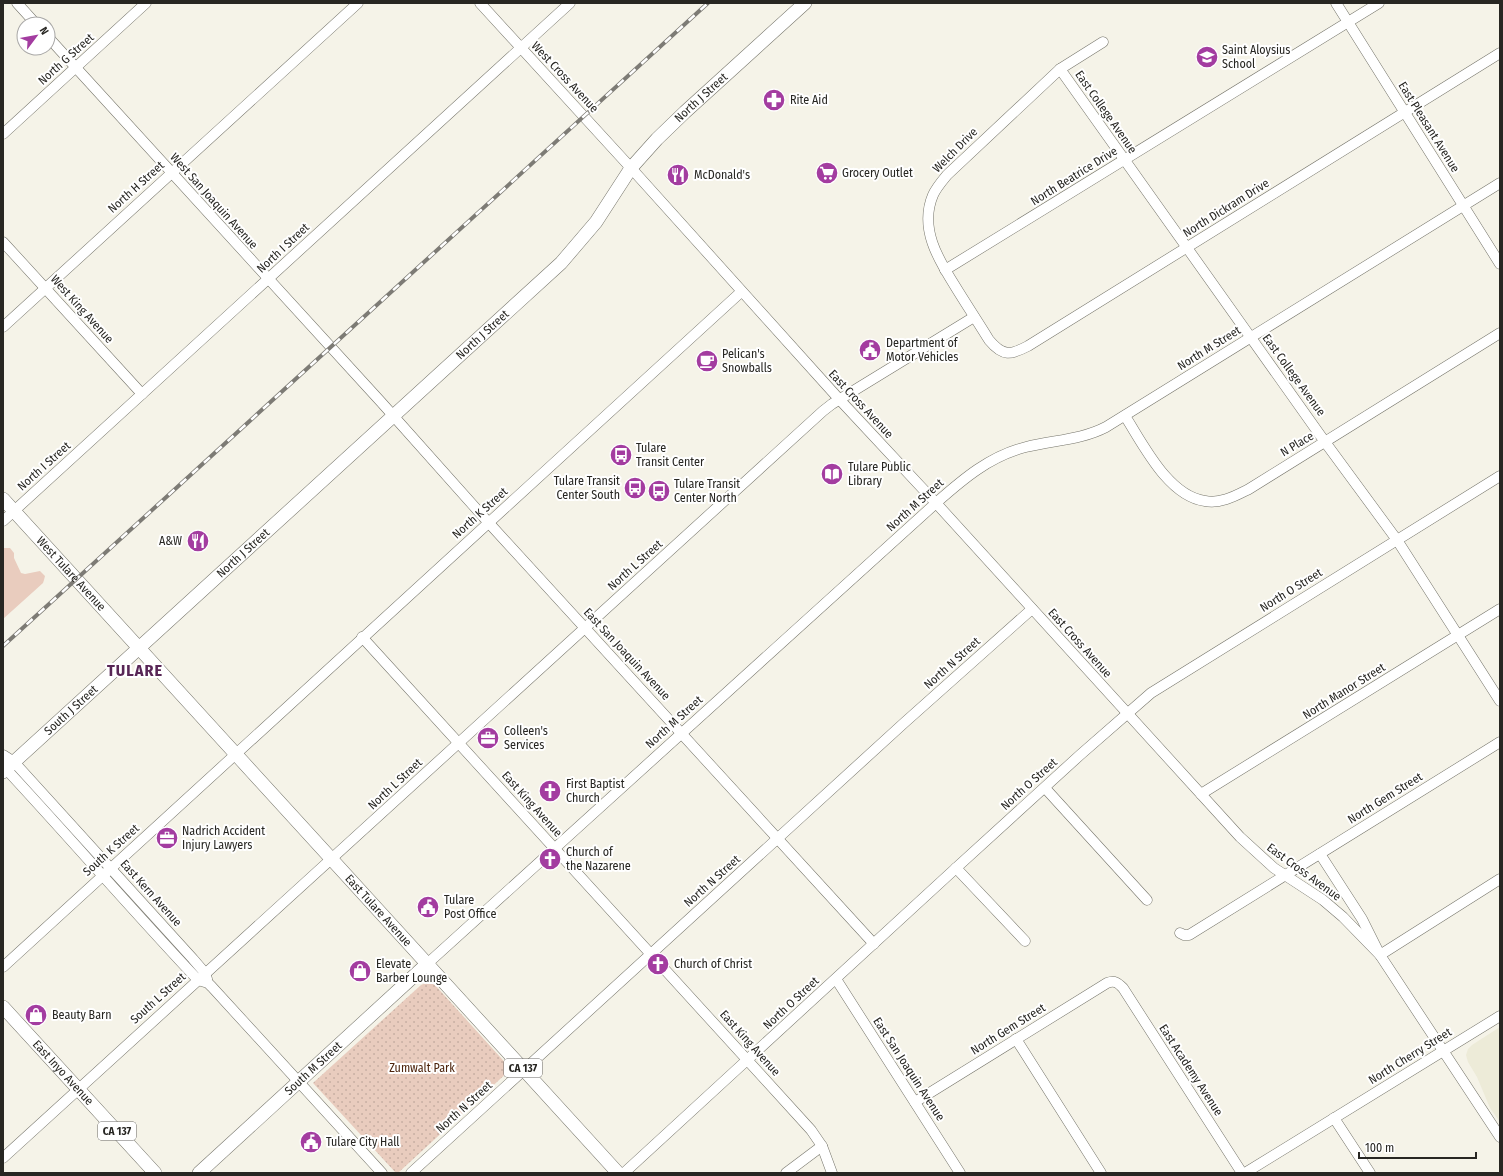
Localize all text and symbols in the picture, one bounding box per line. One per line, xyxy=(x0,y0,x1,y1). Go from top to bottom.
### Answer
north arrow xyxy=(16,16,56,56)
street label: North G Street xyxy=(35,30,97,88)
street label: West Cross Avenue xyxy=(529,39,601,115)
place label: Saint Aloysius School xyxy=(1222,43,1290,71)
school or university icon: Saint Aloysius School xyxy=(1194,44,1220,70)
street label: East College Avenue xyxy=(1072,68,1140,156)
street label: North J Street xyxy=(672,70,730,125)
street label: East Pleasant Avenue xyxy=(1395,79,1463,175)
pharmacy icon: Rite Aid xyxy=(761,87,787,113)
place label: Rite Aid xyxy=(790,93,828,107)
street label: Welch Drive xyxy=(930,125,980,175)
street label: North Beatrice Drive xyxy=(1028,144,1120,208)
street label: West San Joaquin Avenue xyxy=(167,150,261,252)
street label: North H Street xyxy=(105,158,167,216)
supermarket icon: Grocery Outlet xyxy=(814,160,840,186)
restaurant icon: McDonald's xyxy=(665,162,691,188)
place label: Grocery Outlet xyxy=(842,166,913,180)
place label: McDonald's xyxy=(694,168,750,182)
street label: North Dickram Drive xyxy=(1180,176,1272,240)
street label: North I Street xyxy=(254,220,312,276)
street label: West King Avenue xyxy=(48,272,116,346)
street label: North J Street xyxy=(453,307,512,362)
street label: North M Street xyxy=(1175,323,1243,373)
street label: East College Avenue xyxy=(1260,331,1328,419)
place label: Department of Motor Vehicles xyxy=(886,336,959,364)
public building icon: Department of Motor Vehicles xyxy=(857,337,883,363)
place label: Pelican's Snowballs xyxy=(722,347,772,375)
cafe icon: Pelican's Snowballs xyxy=(694,348,720,374)
street label: East Cross Avenue xyxy=(826,367,896,441)
street label: N Place xyxy=(1278,429,1316,459)
street label: North I Street xyxy=(15,439,73,493)
place label: Tulare Transit Center xyxy=(636,441,705,469)
bus stop icon: Tulare Transit Center xyxy=(608,442,634,468)
place label: Tulare Public Library xyxy=(848,460,911,488)
library icon: Tulare Public Library xyxy=(819,461,845,487)
place label: Tulare Transit Center South xyxy=(554,474,620,502)
bus stop icon: Tulare Transit Center South xyxy=(622,475,648,501)
street label: North M Street xyxy=(884,476,946,534)
place label: Tulare Transit Center North xyxy=(674,477,740,505)
bus stop icon: Tulare Transit Center North xyxy=(646,478,672,504)
street label: North K Street xyxy=(449,484,511,541)
street label: North J Street xyxy=(214,525,272,581)
restaurant icon: A&W xyxy=(185,528,211,554)
street label: West Tulare Avenue xyxy=(34,534,109,614)
place label: A&W xyxy=(159,534,182,548)
street label: North L Street xyxy=(605,537,665,593)
street label: North O Street xyxy=(1257,565,1325,615)
street label: East San Joaquin Avenue xyxy=(581,605,673,703)
street label: East Cross Avenue xyxy=(1045,606,1115,681)
street label: North N Street xyxy=(921,634,983,692)
street label: North Manor Street xyxy=(1300,660,1388,722)
district label: TULARE xyxy=(107,661,163,680)
street label: South J Street xyxy=(41,682,101,738)
street label: North M Street xyxy=(643,693,705,751)
place label: Colleen's Services xyxy=(504,724,548,752)
office icon: Colleen's Services xyxy=(475,725,501,751)
street label: North L Street xyxy=(365,755,425,812)
street label: North O Street xyxy=(998,755,1060,813)
street label: East King Avenue xyxy=(499,768,565,840)
street label: North Gem Street xyxy=(1345,769,1425,827)
place label: First Baptist Church xyxy=(566,777,625,805)
church icon: First Baptist Church xyxy=(537,778,563,804)
street label: South K Street xyxy=(80,821,142,879)
place label: Nadrich Accident Injury Lawyers xyxy=(182,824,265,852)
office icon: Nadrich Accident Injury Lawyers xyxy=(154,825,180,851)
street label: East Cross Avenue xyxy=(1264,840,1344,904)
place label: Church of the Nazarene xyxy=(566,845,631,873)
church icon: Church of the Nazarene xyxy=(537,846,563,872)
street label: North N Street xyxy=(681,852,743,910)
street label: East Kern Avenue xyxy=(117,857,185,929)
street label: East Tulare Avenue xyxy=(342,872,415,949)
place label: Tulare Post Office xyxy=(444,893,496,921)
public building icon: Tulare Post Office xyxy=(415,894,441,920)
church icon: Church of Christ xyxy=(645,951,671,977)
place label: Elevate Barber Lounge xyxy=(376,957,447,985)
place label: Church of Christ xyxy=(674,957,752,971)
shop icon: Elevate Barber Lounge xyxy=(347,958,373,984)
street label: South L Street xyxy=(128,970,188,1026)
street label: North O Street xyxy=(760,974,822,1032)
street label: North Gem Street xyxy=(968,1000,1048,1058)
shop icon: Beauty Barn xyxy=(23,1002,49,1028)
street label: East King Avenue xyxy=(717,1007,783,1079)
place label: Beauty Barn xyxy=(52,1008,112,1022)
street label: East San Joaquin Avenue xyxy=(870,1015,948,1123)
street label: East Academy Avenue xyxy=(1156,1022,1226,1118)
street label: North Cherry Street xyxy=(1366,1025,1454,1087)
street label: East Inyo Avenue xyxy=(30,1037,96,1108)
street label: South M Street xyxy=(282,1039,345,1098)
road number: CA 137 xyxy=(504,1059,542,1077)
park label: Zumwalt Park xyxy=(389,1061,455,1075)
street label: North N Street xyxy=(433,1078,495,1136)
road number: CA 137 xyxy=(98,1122,136,1140)
public building icon: Tulare City Hall xyxy=(298,1129,324,1155)
scale bar xyxy=(1359,1134,1476,1160)
place label: Tulare City Hall xyxy=(326,1135,400,1149)
text: 100 m xyxy=(1365,1141,1394,1155)

